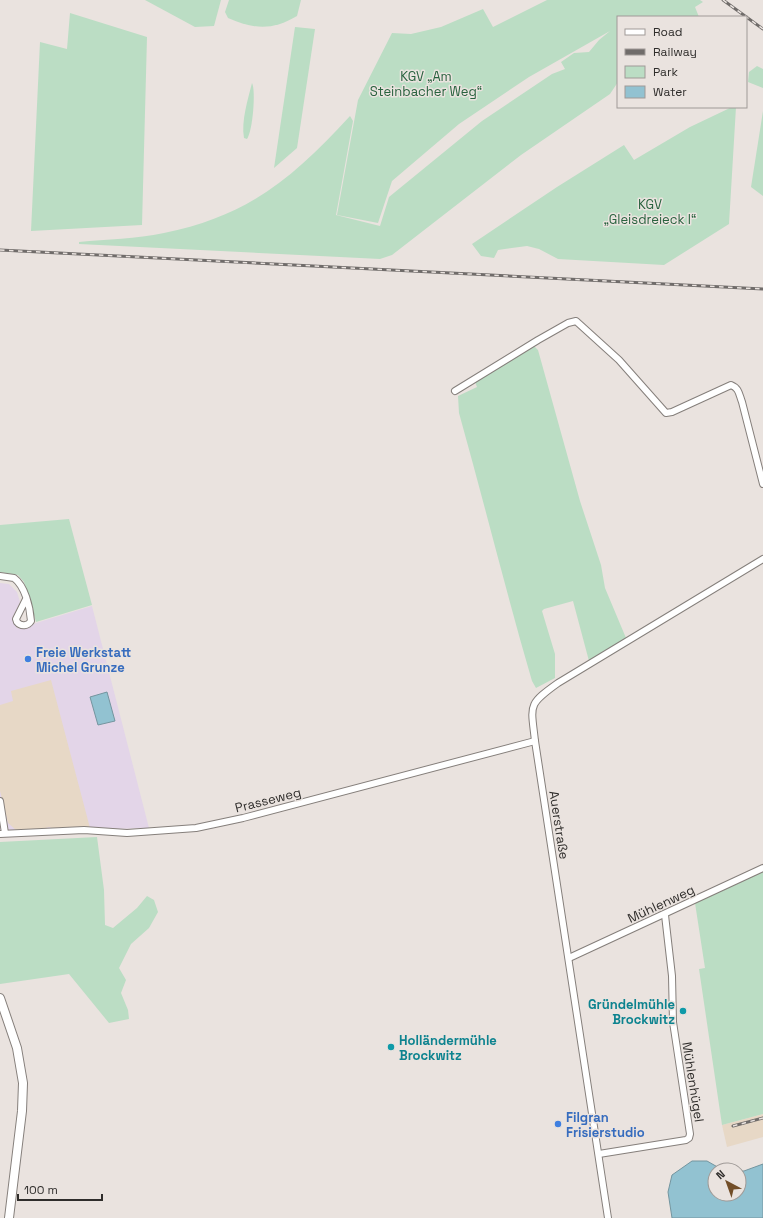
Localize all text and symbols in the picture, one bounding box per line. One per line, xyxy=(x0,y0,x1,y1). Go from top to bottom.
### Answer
legend xyxy=(617,16,747,108)
text: Road xyxy=(653,24,682,40)
text: Railway xyxy=(653,44,697,60)
text: Park xyxy=(653,64,678,80)
park label: KGV „Am Steinbacher Weg“ xyxy=(370,68,482,100)
text: Water xyxy=(653,84,687,100)
park label: KGV „Gleisdreieck I“ xyxy=(603,196,697,228)
place label: Freie Werkstatt Michel Grunze xyxy=(36,644,131,676)
marker: Freie Werkstatt Michel Grunze xyxy=(23,654,33,664)
street label: Prasseweg xyxy=(233,784,303,816)
street label: Auerstraße xyxy=(545,789,573,861)
street label: Mühlenweg xyxy=(625,881,697,927)
place label: Gründelmühle Brockwitz xyxy=(588,996,675,1028)
marker: Gründelmühle Brockwitz xyxy=(678,1006,688,1016)
place label: Holländermühle Brockwitz xyxy=(399,1032,497,1064)
street label: Mühlenhügel xyxy=(678,1041,708,1123)
marker: Holländermühle Brockwitz xyxy=(386,1042,396,1052)
place label: Filgran Frisierstudio xyxy=(566,1109,645,1141)
marker: Filgran Frisierstudio xyxy=(553,1119,563,1129)
north arrow xyxy=(707,1162,747,1202)
text: N xyxy=(713,1167,728,1182)
scale bar xyxy=(18,1176,102,1202)
text: 100 m xyxy=(24,1182,58,1198)

